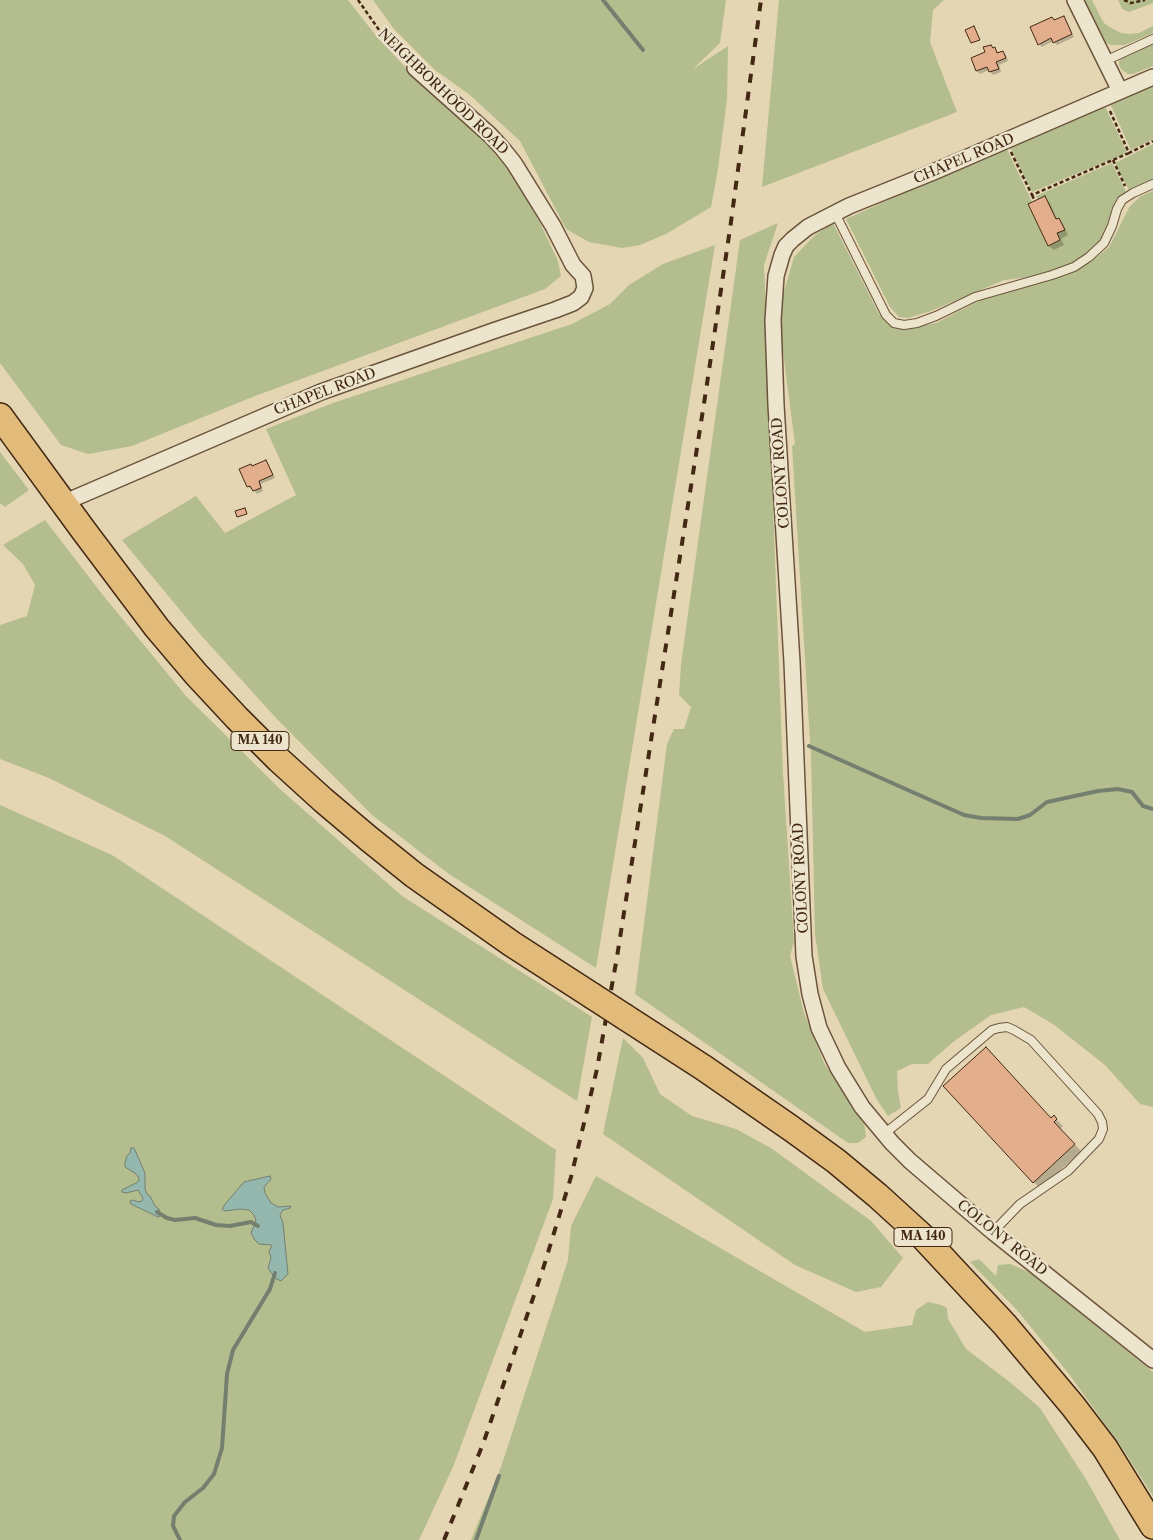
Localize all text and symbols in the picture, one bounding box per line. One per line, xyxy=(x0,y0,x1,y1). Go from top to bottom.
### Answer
street label: NEIGHBORHOOD ROAD xyxy=(375,25,511,159)
street label: CHAPEL ROAD xyxy=(911,130,1017,188)
street label: CHAPEL ROAD xyxy=(272,365,378,419)
street label: COLONY ROAD xyxy=(769,417,793,529)
road number: MA 140 xyxy=(231,731,289,750)
street label: COLONY ROAD xyxy=(790,822,812,934)
street label: COLONY ROAD xyxy=(954,1197,1050,1279)
road number: MA 140 xyxy=(894,1228,952,1246)

